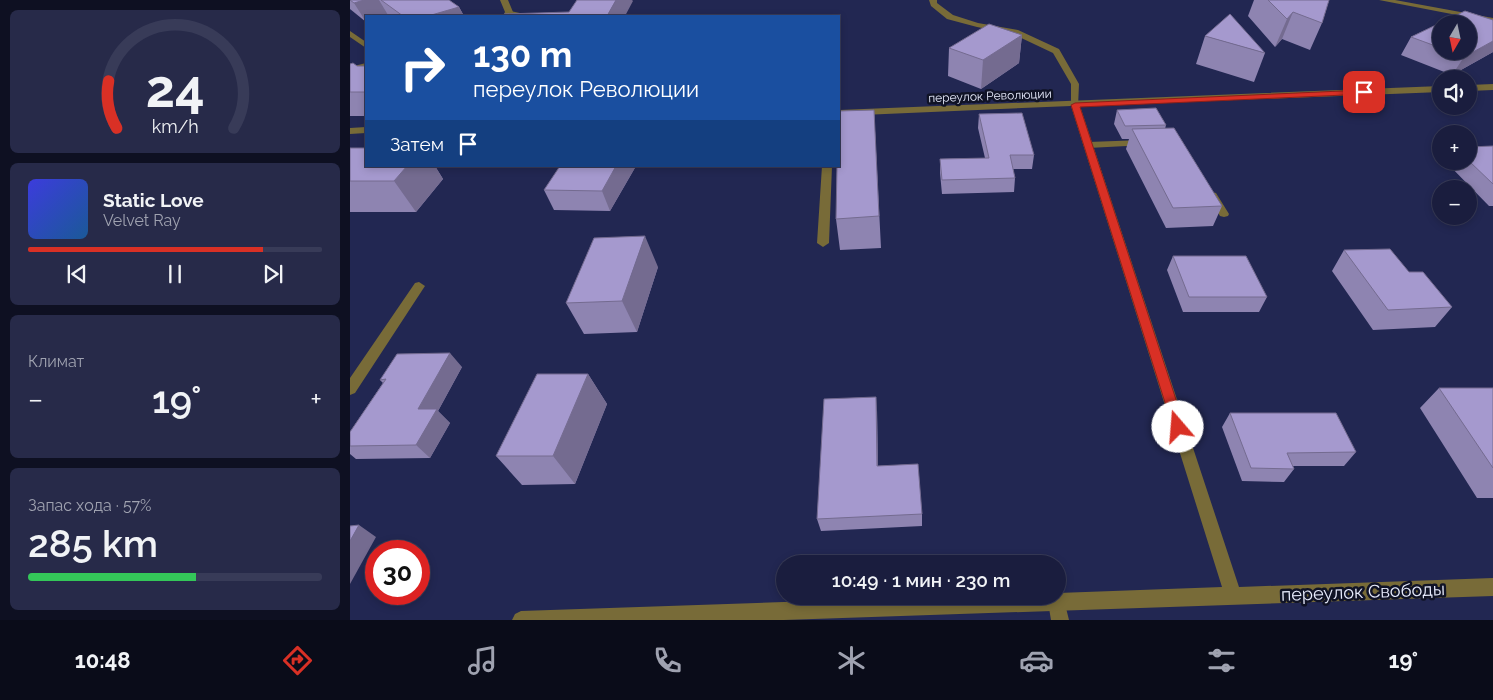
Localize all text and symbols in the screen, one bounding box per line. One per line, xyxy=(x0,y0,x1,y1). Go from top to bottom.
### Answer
north arrow xyxy=(1432,15,1478,60)
map controls xyxy=(1432,15,1477,225)
text: 130 m xyxy=(473,34,572,75)
icon: right xyxy=(390,35,455,100)
text: 24 xyxy=(145,58,205,119)
button: sound xyxy=(1432,70,1477,115)
pin xyxy=(1343,71,1385,113)
text: переулок Революции xyxy=(473,76,699,102)
icon: arrive xyxy=(1350,78,1378,106)
street label: переулок Революции xyxy=(928,87,1052,105)
text: km/h xyxy=(151,116,199,137)
button: + xyxy=(1432,125,1477,170)
icon: arrive xyxy=(454,130,482,158)
text: Затем xyxy=(390,133,444,155)
button: − xyxy=(1432,180,1477,225)
text: Static Love xyxy=(103,189,204,211)
text: Velvet Ray xyxy=(103,211,181,230)
icon: previous xyxy=(63,260,91,288)
icon: pause xyxy=(161,260,189,288)
icon: next xyxy=(259,260,287,288)
text: Климат xyxy=(28,352,84,371)
text: 19° xyxy=(152,377,202,422)
text: − xyxy=(28,383,43,416)
text: + xyxy=(310,383,322,416)
position arrow xyxy=(1151,400,1203,452)
text: Запас хода · 57% xyxy=(28,496,152,515)
text: 285 km xyxy=(28,521,158,566)
speed limit sign: 30 xyxy=(365,540,430,605)
text: 10:49 · 1 мин · 230 m xyxy=(832,569,1010,591)
street label: переулок Свободы xyxy=(1281,578,1445,605)
icon: directions xyxy=(280,643,315,678)
icon: music xyxy=(465,643,500,678)
icon: phone xyxy=(650,643,685,678)
icon: climate xyxy=(834,643,869,678)
icon: car xyxy=(1019,643,1054,678)
icon: filters xyxy=(1204,643,1239,678)
text: 10:48 xyxy=(75,647,131,673)
text: 19° xyxy=(1389,647,1418,673)

